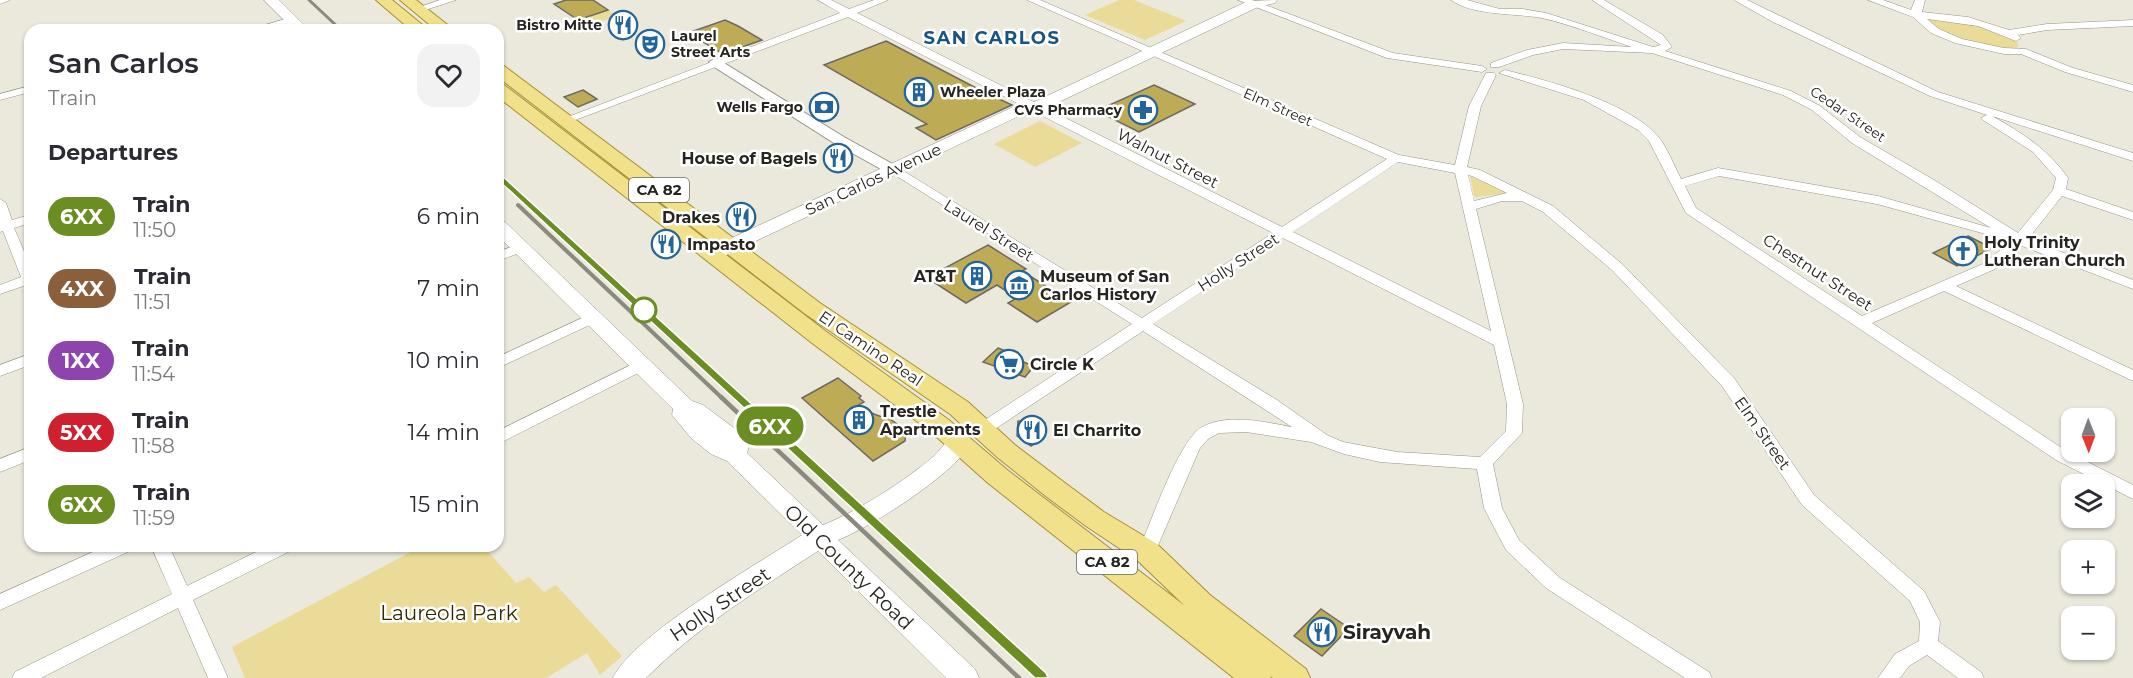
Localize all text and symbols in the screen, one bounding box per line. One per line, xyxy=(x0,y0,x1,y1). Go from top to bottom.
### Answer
restaurant icon: Bistro Mitte xyxy=(607,9,639,41)
place label: Bistro Mitte xyxy=(516,16,602,34)
place label: Laurel Street Arts xyxy=(671,27,751,61)
district label: SAN CARLOS xyxy=(923,27,1061,49)
theatre icon: Laurel Street Arts xyxy=(634,28,666,60)
button: heart xyxy=(417,44,480,107)
text: San Carlos xyxy=(48,46,199,80)
building icon: Wheeler Plaza xyxy=(903,76,935,108)
street label: Cedar Street xyxy=(1807,82,1890,146)
place label: Wheeler Plaza xyxy=(940,83,1046,101)
street label: Elm Street xyxy=(1241,84,1316,130)
text: Train xyxy=(48,86,97,110)
bank icon: Wells Fargo xyxy=(808,91,840,123)
pharmacy icon: CVS Pharmacy xyxy=(1127,94,1159,126)
place label: Wells Fargo xyxy=(717,98,803,116)
place label: CVS Pharmacy xyxy=(1014,101,1123,119)
street label: Walnut Street xyxy=(1114,125,1222,192)
text: Departures xyxy=(48,139,178,166)
street label: San Carlos Avenue xyxy=(802,140,944,219)
restaurant icon: House of Bagels xyxy=(822,142,854,174)
place label: House of Bagels xyxy=(681,149,817,168)
road number: CA 82 xyxy=(629,178,689,202)
text: Train xyxy=(133,191,190,218)
street label: Laurel Street xyxy=(940,195,1038,266)
restaurant icon: Drakes xyxy=(725,201,757,233)
text: 6 min xyxy=(417,203,480,230)
text: 6XX xyxy=(60,204,103,229)
place label: Drakes xyxy=(662,208,721,227)
text: 11:50 xyxy=(133,218,176,242)
restaurant icon: Impasto xyxy=(650,228,682,260)
street label: Holly Street xyxy=(1194,229,1283,296)
street label: Chestnut Street xyxy=(1759,230,1876,315)
place label: Holy Trinity Lutheran Church xyxy=(1984,233,2125,270)
place label: Impasto xyxy=(687,235,755,254)
church icon: Holy Trinity Lutheran Church xyxy=(1947,235,1979,267)
building icon: AT&T xyxy=(961,260,993,292)
text: Train xyxy=(134,263,191,290)
place label: AT&T xyxy=(913,267,956,286)
place label: Museum of San Carlos History xyxy=(1040,267,1170,304)
museum icon: Museum of San Carlos History xyxy=(1003,269,1035,301)
text: 7 min xyxy=(417,275,480,302)
text: 4XX xyxy=(60,276,104,301)
text: 11:51 xyxy=(134,290,171,314)
unlabelled marker xyxy=(631,297,657,323)
street label: El Camino Real xyxy=(815,307,926,390)
text: Train xyxy=(132,335,189,362)
text: 10 min xyxy=(408,347,480,374)
text: 1XX xyxy=(62,348,100,373)
supermarket icon: Circle K xyxy=(993,348,1025,380)
place label: Circle K xyxy=(1030,355,1095,374)
text: 11:54 xyxy=(132,362,175,386)
street label: Elm Street xyxy=(1731,393,1795,474)
place label: Trestle Apartments xyxy=(879,402,981,439)
building icon: Trestle Apartments xyxy=(843,404,875,436)
line badge: 6XX xyxy=(736,406,804,446)
text: Train xyxy=(132,407,189,434)
north arrow xyxy=(2061,408,2115,462)
map controls xyxy=(2061,408,2115,660)
text: 6XX xyxy=(748,414,792,439)
restaurant icon: El Charrito xyxy=(1016,414,1048,446)
text: 14 min xyxy=(408,419,480,446)
text: 5XX xyxy=(60,420,102,445)
place label: El Charrito xyxy=(1053,421,1141,440)
text: 11:58 xyxy=(132,434,175,458)
button: layers xyxy=(2061,474,2115,528)
text: Train xyxy=(133,479,190,506)
text: 15 min xyxy=(410,491,480,518)
text: 6XX xyxy=(60,492,103,517)
street label: Old County Road xyxy=(780,499,918,635)
text: 11:59 xyxy=(133,506,175,530)
button: + xyxy=(2061,540,2115,594)
road number: CA 82 xyxy=(1077,550,1137,574)
street label: Holly Street xyxy=(665,562,775,646)
park label: Laureola Park xyxy=(380,601,518,625)
button: − xyxy=(2061,606,2115,660)
restaurant icon: Sirayvah xyxy=(1306,616,1338,648)
place label: Sirayvah xyxy=(1343,620,1431,644)

